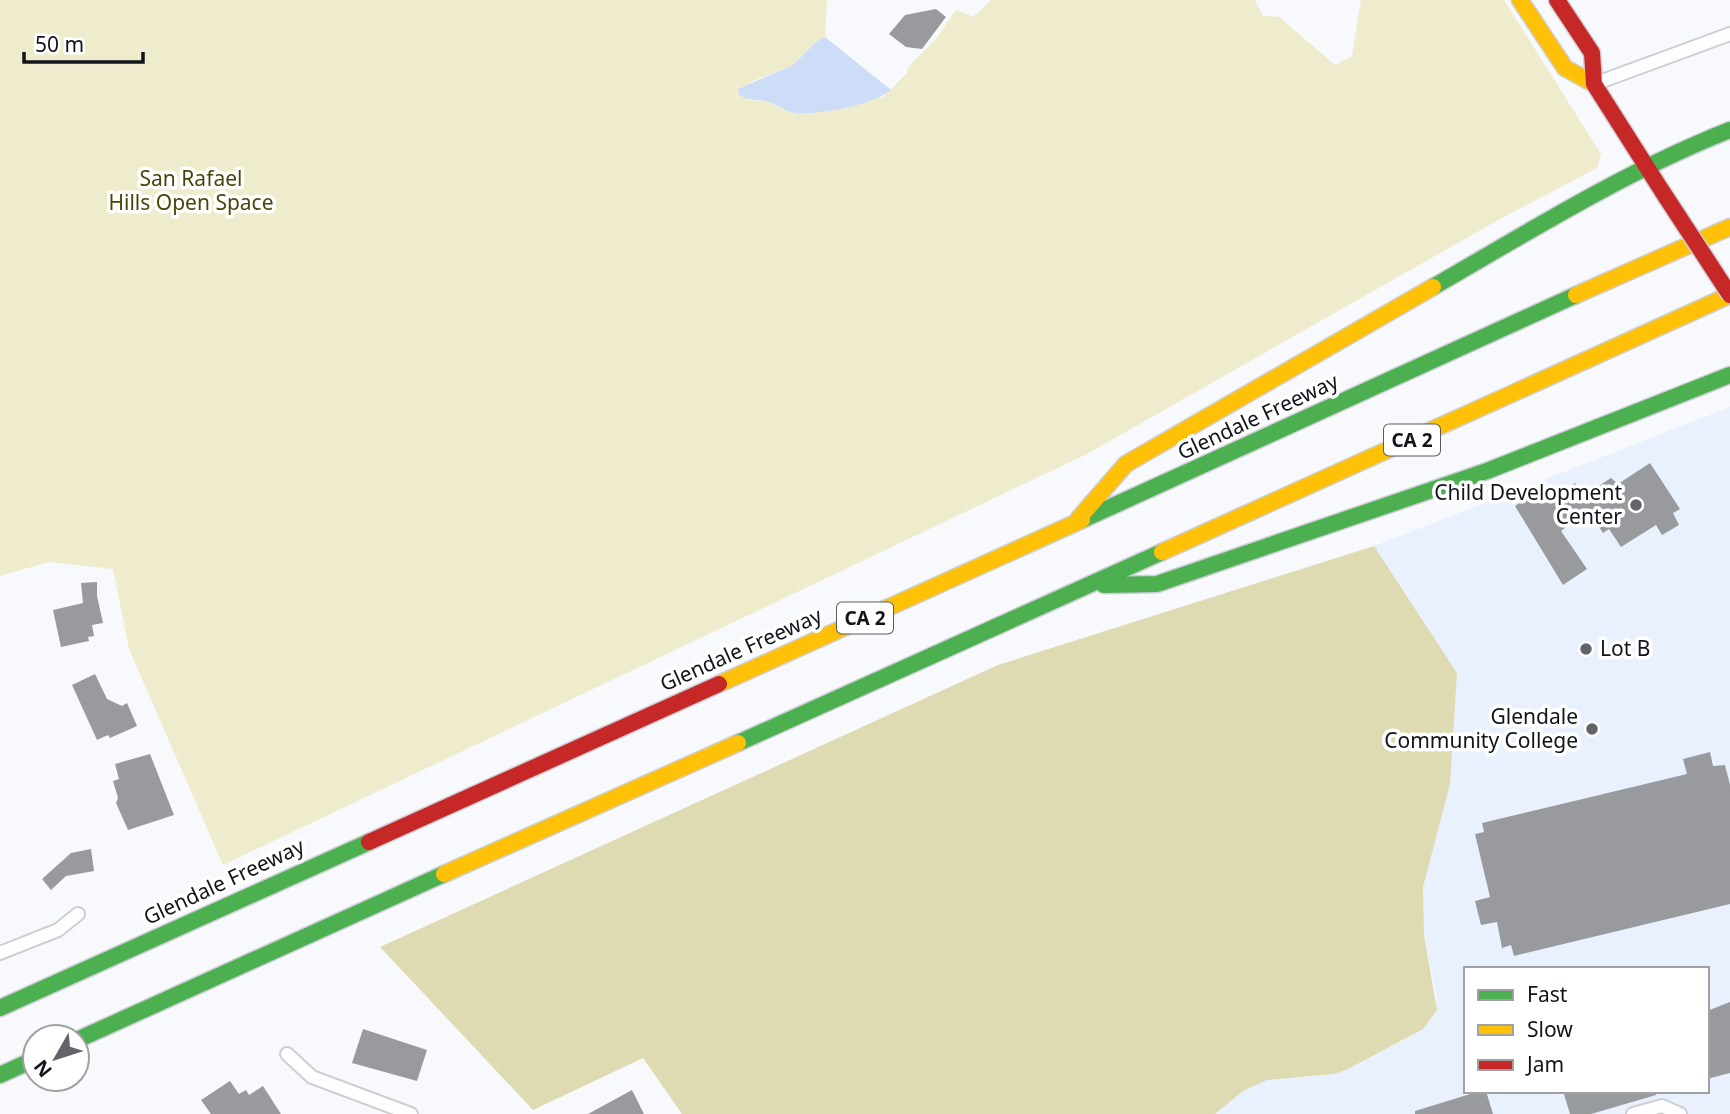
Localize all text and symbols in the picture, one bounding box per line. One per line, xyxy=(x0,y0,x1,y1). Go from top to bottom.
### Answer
scale bar xyxy=(24,21,144,65)
text: 50 m xyxy=(35,30,84,58)
park label: San Rafael Hills Open Space xyxy=(108,164,274,216)
street label: Glendale Freeway xyxy=(1173,366,1343,466)
road number: CA 2 xyxy=(1384,424,1440,456)
place label: Child Development Center xyxy=(1434,478,1622,530)
marker: Child Development Center xyxy=(1628,497,1644,513)
street label: Glendale Freeway xyxy=(655,601,826,697)
road number: CA 2 xyxy=(837,603,893,634)
place label: Lot B xyxy=(1600,634,1650,662)
marker: Lot B xyxy=(1578,641,1594,657)
place label: Glendale Community College xyxy=(1384,702,1578,754)
marker: Glendale Community College xyxy=(1584,721,1600,737)
street label: Glendale Freeway xyxy=(139,831,309,931)
legend xyxy=(1464,967,1709,1093)
text: Fast xyxy=(1527,980,1568,1008)
text: Slow xyxy=(1527,1015,1573,1043)
north arrow xyxy=(21,1023,91,1093)
text: Jam xyxy=(1525,1050,1564,1078)
text: N xyxy=(28,1055,58,1083)

